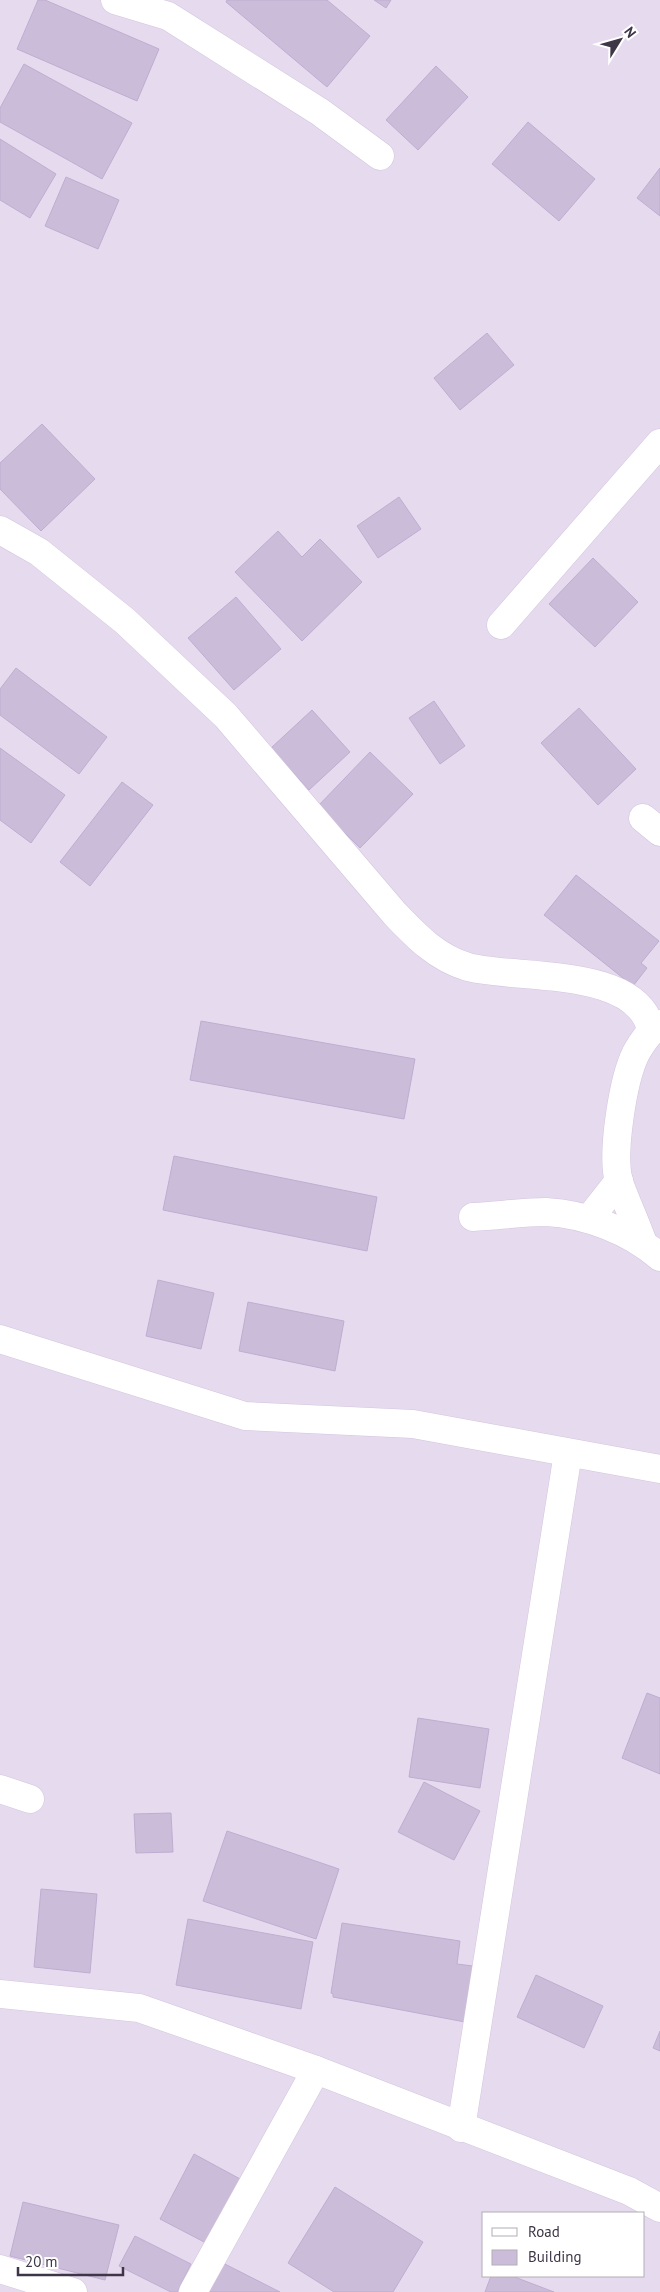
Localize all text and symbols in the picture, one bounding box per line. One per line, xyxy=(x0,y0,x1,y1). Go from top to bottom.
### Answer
north arrow xyxy=(595,15,645,65)
text: N xyxy=(620,23,640,41)
legend xyxy=(482,2212,645,2277)
text: Road xyxy=(528,2222,560,2241)
scale bar xyxy=(18,2244,122,2276)
text: Building xyxy=(528,2247,582,2266)
text: 20 m xyxy=(25,2252,58,2271)

